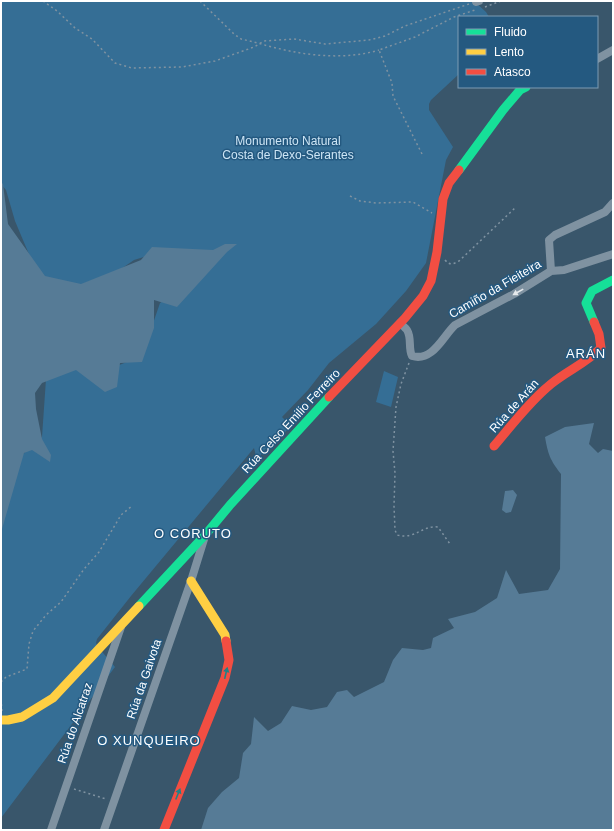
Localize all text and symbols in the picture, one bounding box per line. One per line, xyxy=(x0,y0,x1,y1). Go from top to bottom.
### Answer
legend xyxy=(458,16,598,88)
text: Fluido xyxy=(494,25,527,39)
text: Lento xyxy=(494,45,524,59)
text: Atasco xyxy=(494,65,531,79)
park label: Monumento Natural Costa de Dexo-Serantes xyxy=(222,134,354,162)
street label: Camiño da Fieiteira xyxy=(446,257,544,321)
one-way arrow xyxy=(512,288,524,295)
district label: ARÁN xyxy=(566,346,606,361)
street label: Rúa Celso Emilio Ferreiro xyxy=(239,366,343,476)
street label: Rúa de Arán xyxy=(486,377,542,435)
district label: O CORUTO xyxy=(154,526,232,541)
street label: Rúa da Gaivota xyxy=(124,637,164,721)
one-way arrow xyxy=(224,667,230,679)
street label: Rúa do Alcatraz xyxy=(55,681,95,765)
district label: O XUNQUEIRO xyxy=(97,733,201,748)
one-way arrow xyxy=(176,787,182,799)

